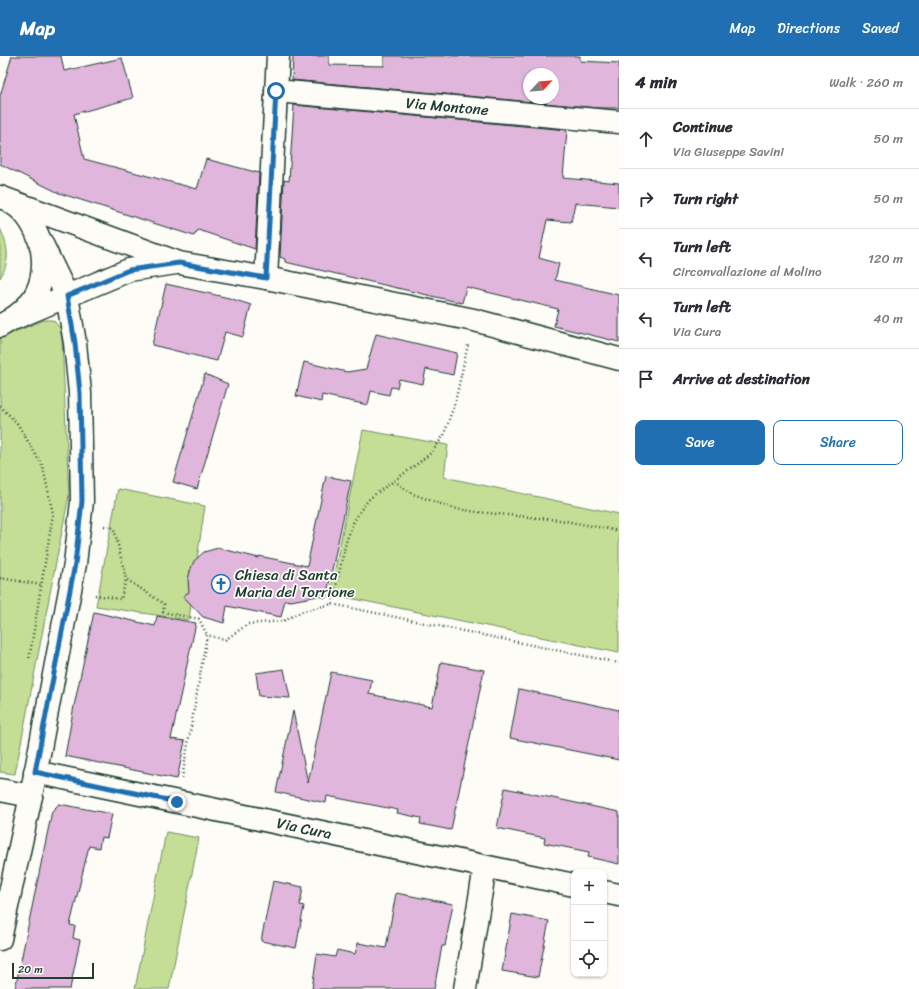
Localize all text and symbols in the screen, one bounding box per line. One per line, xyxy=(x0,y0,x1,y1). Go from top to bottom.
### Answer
text: Map xyxy=(20,12,55,45)
text: Map xyxy=(729,16,755,41)
text: Directions xyxy=(777,16,840,41)
text: Saved xyxy=(862,16,899,41)
text: 4 min xyxy=(635,67,677,97)
north arrow xyxy=(523,68,559,104)
text: Walk · 260 m xyxy=(829,71,903,94)
route start xyxy=(267,82,285,100)
street label: Via Montone xyxy=(405,90,490,123)
text: Continue xyxy=(673,114,733,140)
text: 50 m xyxy=(873,127,903,150)
icon: ahead xyxy=(635,128,657,150)
text: Via Giuseppe Savini xyxy=(673,140,784,163)
text: Turn right xyxy=(673,186,738,212)
text: 50 m xyxy=(873,187,903,210)
icon: right xyxy=(635,188,657,210)
text: Turn left xyxy=(673,234,731,260)
text: 120 m xyxy=(868,247,903,270)
icon: left xyxy=(635,248,657,270)
text: Circonvallazione al Molino xyxy=(673,260,822,283)
text: Turn left xyxy=(673,294,731,320)
text: 40 m xyxy=(873,307,903,330)
icon: left xyxy=(635,308,657,330)
text: Via Cura xyxy=(673,320,721,343)
text: Arrive at destination xyxy=(673,366,810,392)
icon: arrive xyxy=(635,368,657,390)
button: Save xyxy=(635,420,765,465)
button: Share xyxy=(773,420,903,465)
place label: Chiesa di Santa Maria del Torrione xyxy=(235,562,355,605)
church icon: Chiesa di Santa Maria del Torrione xyxy=(210,573,232,595)
route end xyxy=(168,793,186,811)
street label: Via Cura xyxy=(274,810,334,847)
map controls xyxy=(571,869,607,977)
button: + xyxy=(571,869,607,905)
button: − xyxy=(571,905,607,941)
button: locate xyxy=(571,941,607,977)
text: 20 m xyxy=(18,960,43,979)
scale bar xyxy=(12,961,94,980)

